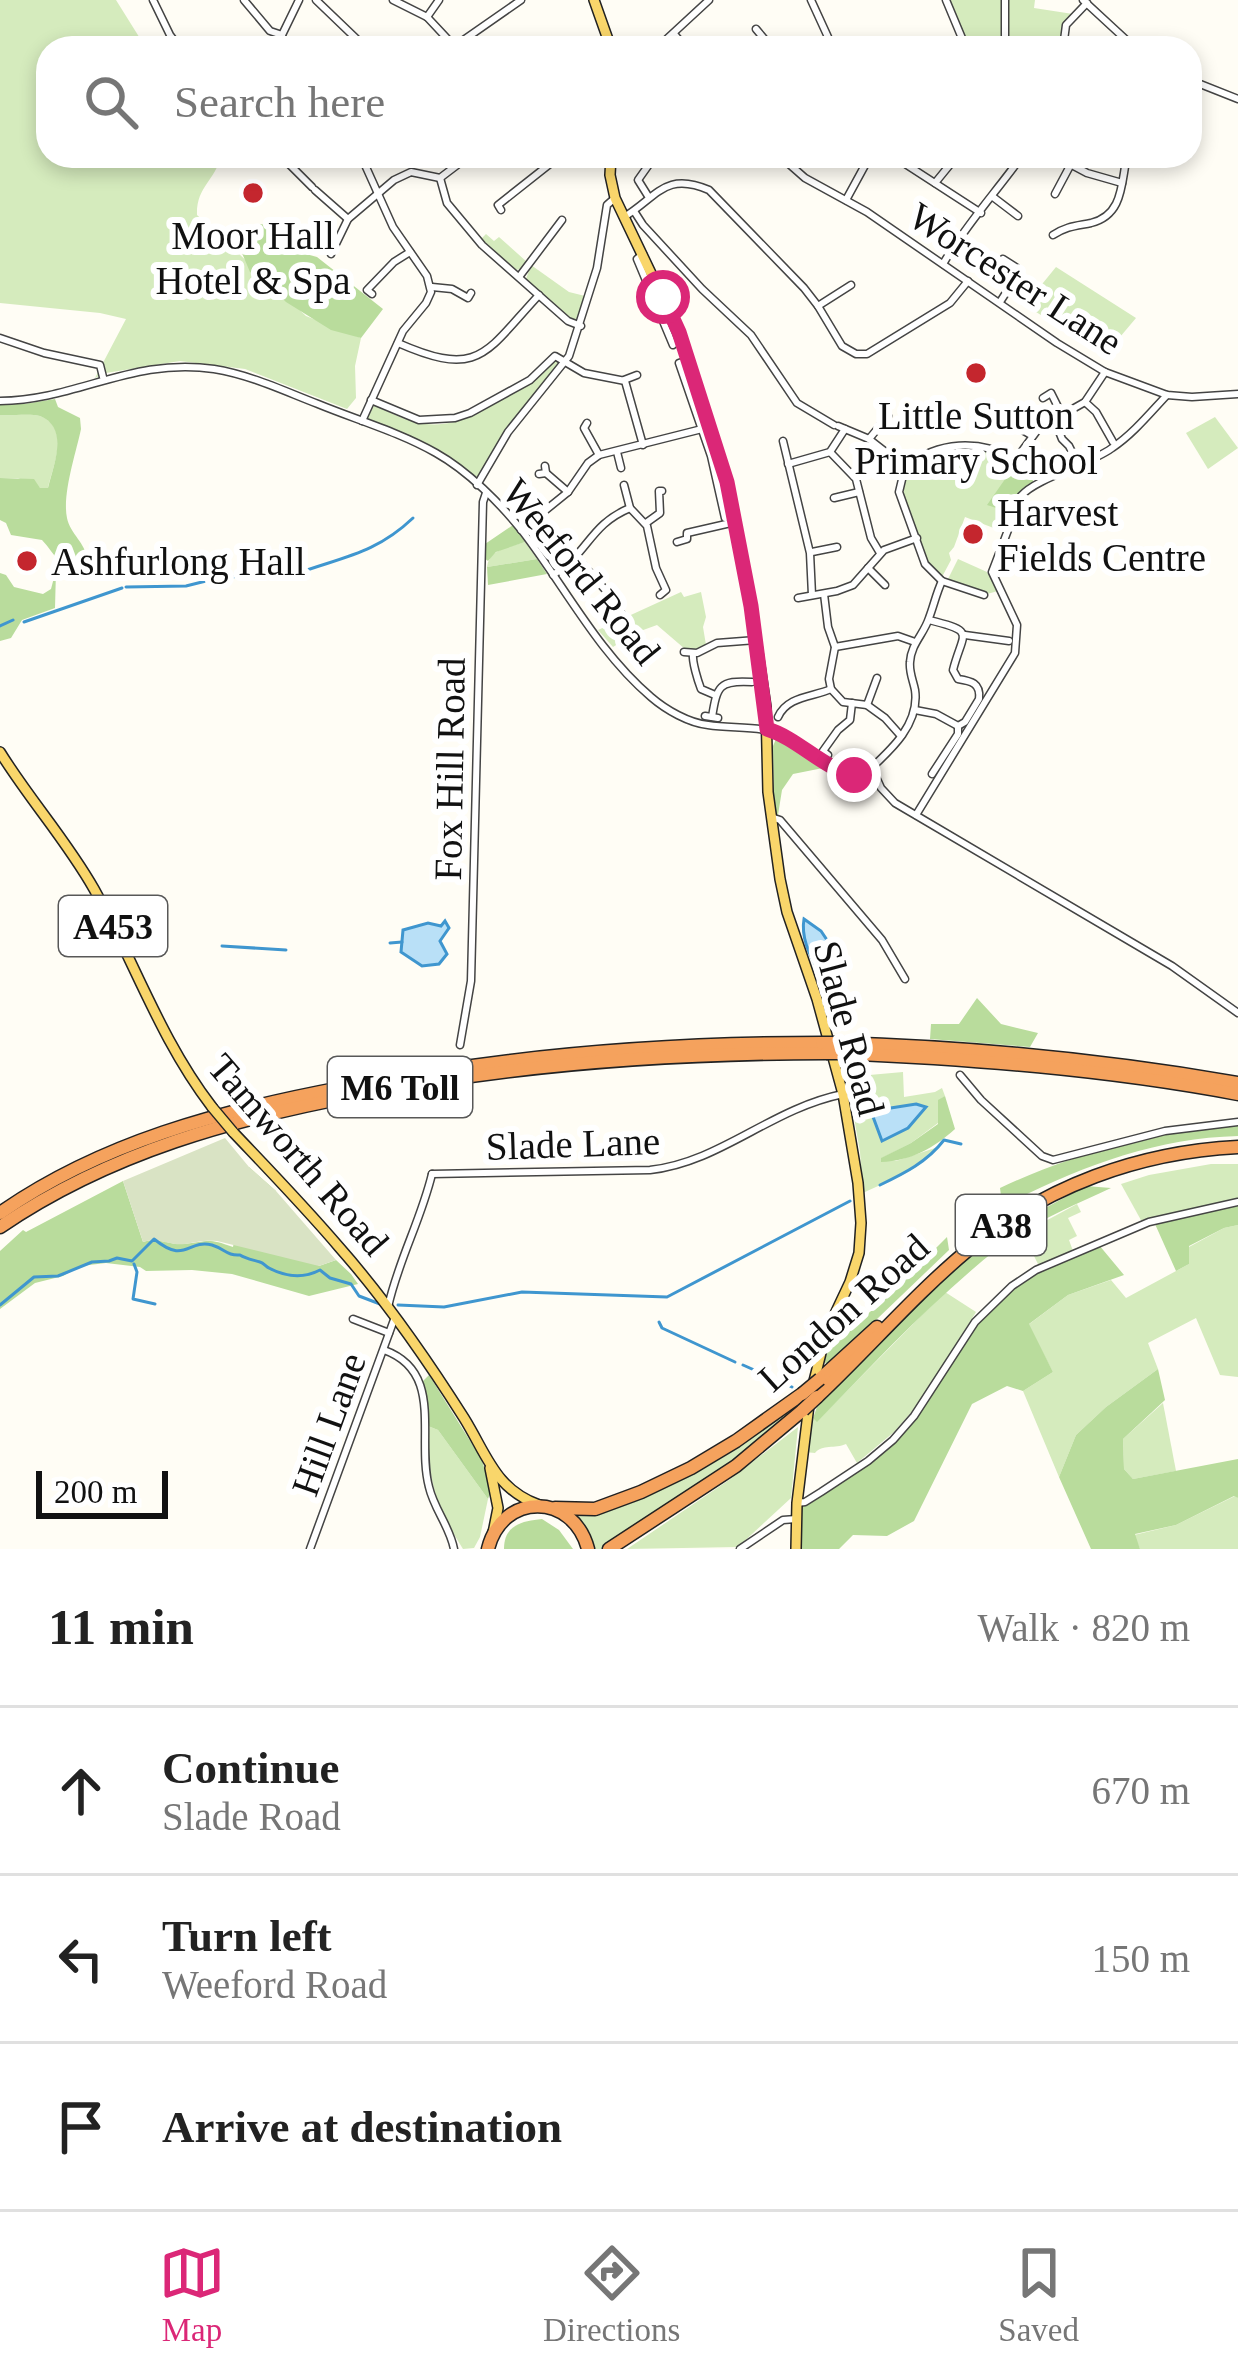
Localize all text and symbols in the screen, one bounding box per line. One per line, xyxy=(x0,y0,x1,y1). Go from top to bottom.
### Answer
search box xyxy=(36,36,1202,168)
icon: search xyxy=(78,69,144,135)
text: Search here xyxy=(174,77,385,127)
marker: Moor Hall Hotel & Spa xyxy=(240,180,266,206)
street label: Worcester Lane xyxy=(901,194,1130,363)
place label: Moor Hall Hotel & Spa xyxy=(156,214,350,303)
route start xyxy=(636,270,690,324)
marker: Little Sutton Primary School xyxy=(963,360,989,386)
place label: Little Sutton Primary School xyxy=(854,394,1098,483)
street label: Weeford Road xyxy=(494,470,670,673)
place label: Harvest Fields Centre xyxy=(997,491,1206,579)
marker: Harvest Fields Centre xyxy=(960,521,986,547)
place label: Ashfurlong Hall xyxy=(51,540,306,584)
marker: Ashfurlong Hall xyxy=(14,548,40,574)
street label: Fox Hill Road xyxy=(426,657,473,881)
route end xyxy=(827,748,881,802)
road number: A453 xyxy=(59,896,167,956)
street label: Slade Road xyxy=(806,936,894,1120)
street label: Tamworth Road xyxy=(200,1045,398,1264)
road number: M6 Toll xyxy=(328,1057,472,1117)
street label: Slade Lane xyxy=(485,1119,661,1168)
road number: A38 xyxy=(956,1195,1046,1255)
street label: London Road xyxy=(750,1225,937,1400)
street label: Hill Lane xyxy=(283,1347,374,1501)
scale bar xyxy=(36,1465,168,1518)
text: 200 m xyxy=(54,1474,137,1510)
text: 11 min xyxy=(48,1599,194,1655)
text: Walk · 820 m xyxy=(978,1606,1190,1649)
text: Continue xyxy=(162,1743,340,1793)
icon: ahead xyxy=(48,1758,114,1824)
text: 670 m xyxy=(1091,1769,1190,1812)
text: Slade Road xyxy=(162,1795,341,1838)
text: Turn left xyxy=(162,1911,332,1961)
icon: left xyxy=(48,1926,114,1992)
text: 150 m xyxy=(1091,1937,1190,1980)
text: Weeford Road xyxy=(162,1963,387,2006)
icon: arrive xyxy=(48,2094,114,2160)
text: Arrive at destination xyxy=(162,2102,562,2152)
tab: Map xyxy=(159,2240,225,2349)
tab: Directions xyxy=(543,2240,680,2349)
tab: Saved xyxy=(998,2240,1079,2349)

